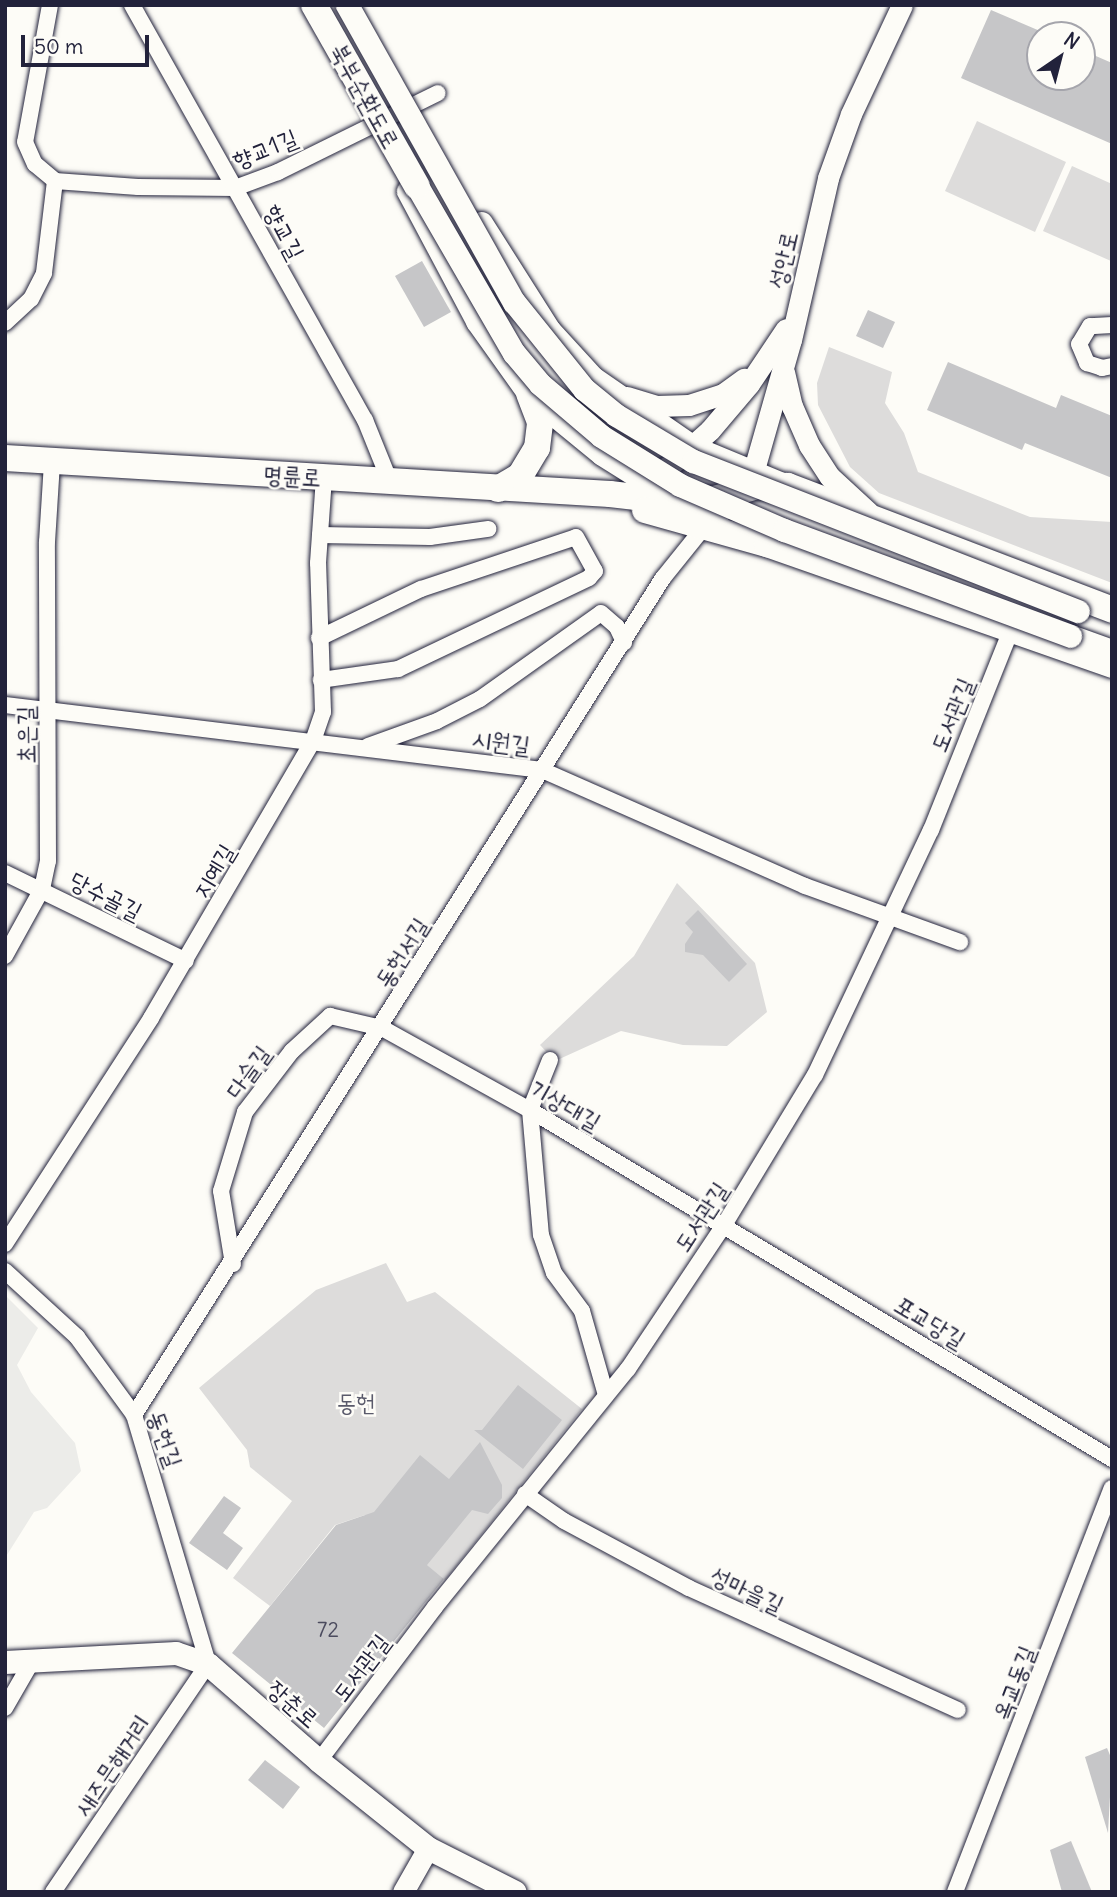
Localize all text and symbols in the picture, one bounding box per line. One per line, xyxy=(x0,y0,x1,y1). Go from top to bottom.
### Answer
scale bar xyxy=(24,21,152,65)
north arrow xyxy=(1026,21,1096,91)
text: N xyxy=(1060,27,1084,54)
text: 50 m xyxy=(34,33,83,60)
street label: 북부순환도로 xyxy=(324,38,406,154)
street label: 향교1길 xyxy=(228,123,302,175)
street label: 향교길 xyxy=(258,200,310,264)
street label: 성안로 xyxy=(762,229,804,291)
street label: 명륜로 xyxy=(262,460,322,492)
street label: 도서관길 xyxy=(924,674,980,756)
street label: 초은길 xyxy=(11,706,41,764)
street label: 시원길 xyxy=(470,724,532,760)
street label: 지예길 xyxy=(187,839,241,903)
street label: 당수골길 xyxy=(65,866,147,926)
street label: 동헌서길 xyxy=(369,913,435,993)
street label: 다슬길 xyxy=(219,1040,277,1104)
street label: 기상대길 xyxy=(524,1073,606,1137)
street label: 도서관길 xyxy=(668,1177,734,1257)
street label: 포교당길 xyxy=(889,1290,971,1354)
park label: 동헌 xyxy=(337,1389,375,1417)
street label: 동헌길 xyxy=(142,1407,188,1471)
street label: 성마을길 xyxy=(706,1561,788,1619)
house number: 72 xyxy=(317,1617,339,1643)
street label: 도서관길 xyxy=(326,1628,396,1708)
street label: 옥교동길 xyxy=(987,1642,1041,1724)
street label: 장춘로 xyxy=(262,1674,324,1734)
street label: 새즈믄해거리 xyxy=(68,1709,156,1821)

